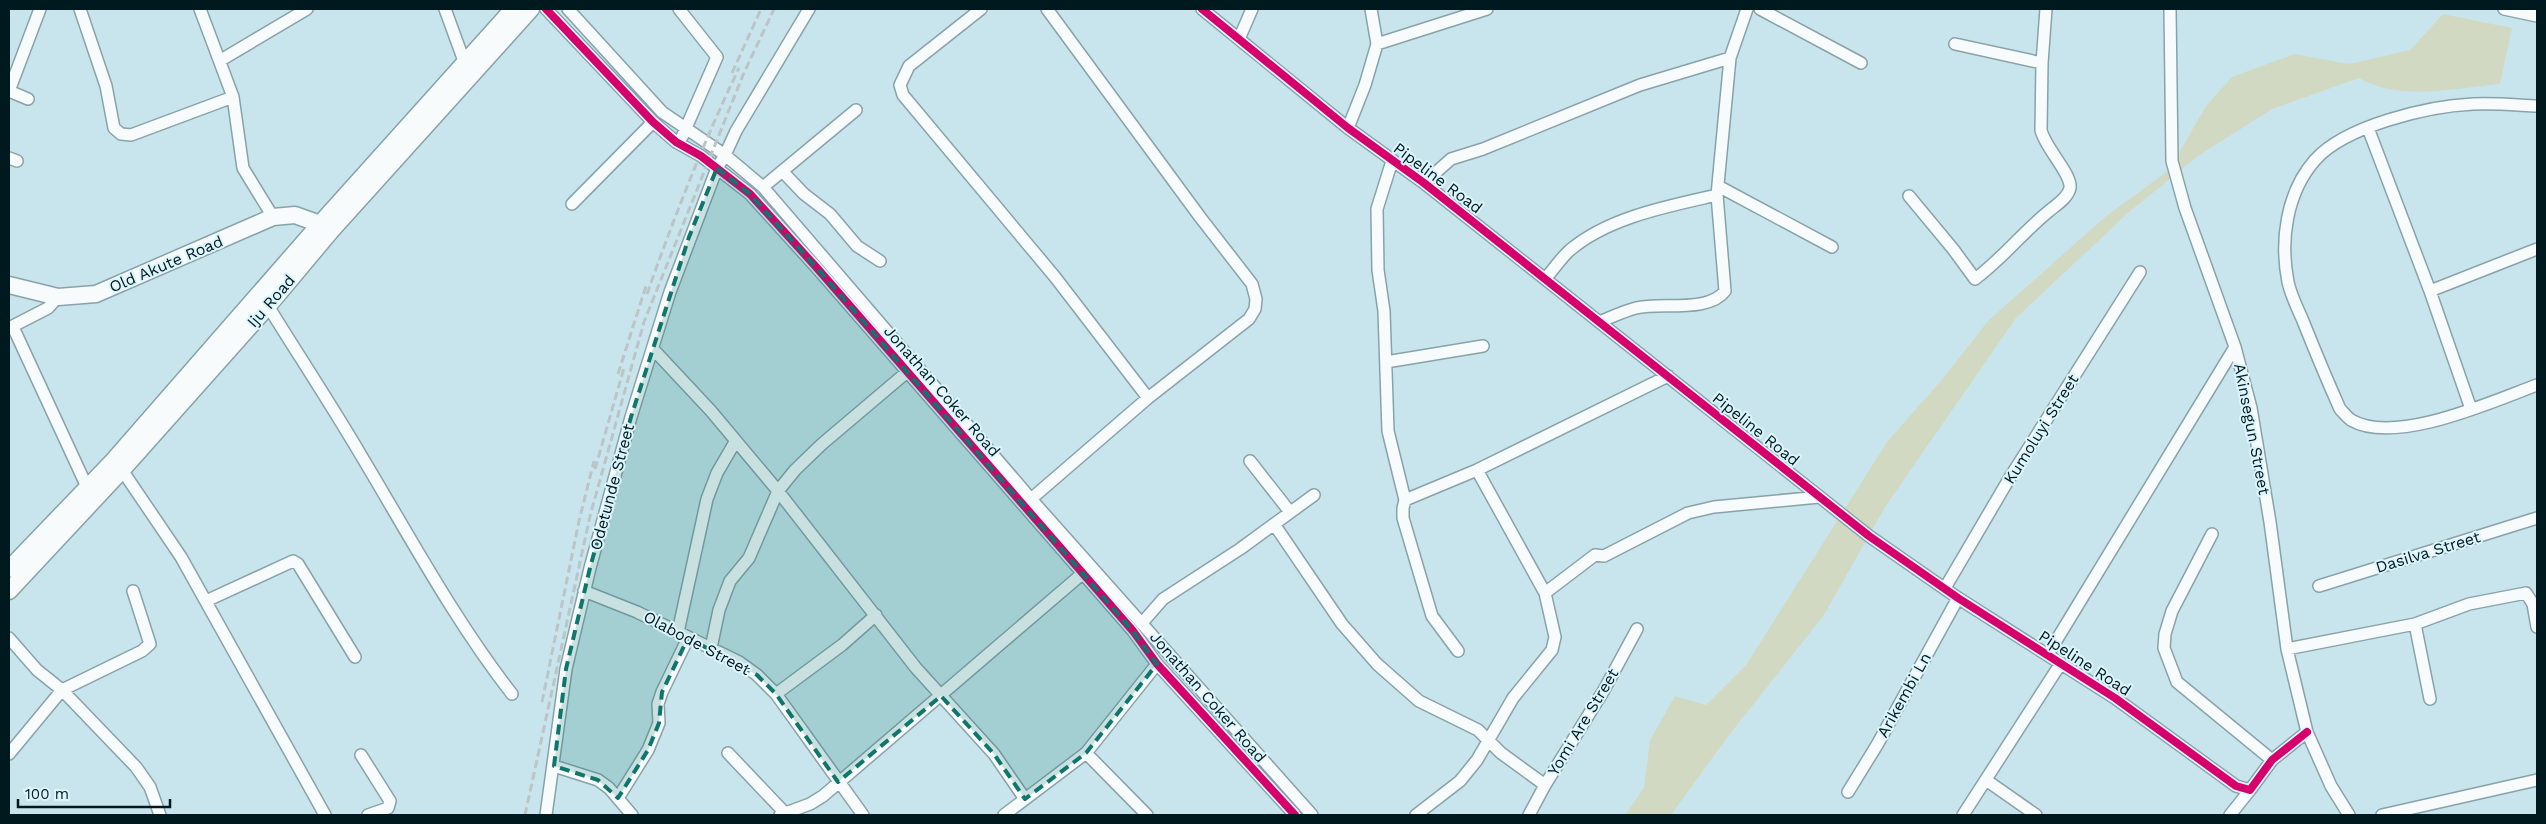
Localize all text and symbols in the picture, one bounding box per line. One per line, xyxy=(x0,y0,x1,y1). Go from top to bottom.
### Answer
street label: Pipeline Road xyxy=(1390,138,1486,218)
street label: Old Akute Road xyxy=(106,231,226,297)
street label: Iju Road xyxy=(243,271,299,331)
street label: Jonathan Coker Road xyxy=(880,322,1004,460)
street label: Akinsegun Street xyxy=(2230,362,2274,497)
street label: Kumoluyi Street xyxy=(2000,370,2083,487)
street label: Pipeline Road xyxy=(1709,388,1803,470)
street label: Odetunde Street xyxy=(586,421,638,552)
street label: Dasilva Street xyxy=(2373,527,2483,577)
street label: Olabode Street xyxy=(640,607,754,679)
street label: Pipeline Road xyxy=(2035,626,2135,700)
street label: Jonathan Coker Road xyxy=(1146,628,1270,766)
street label: Arikembi Ln xyxy=(1873,649,1935,741)
street label: Yomi Are Street xyxy=(1544,665,1623,779)
scale bar xyxy=(18,776,170,808)
text: 100 m xyxy=(25,785,69,803)

